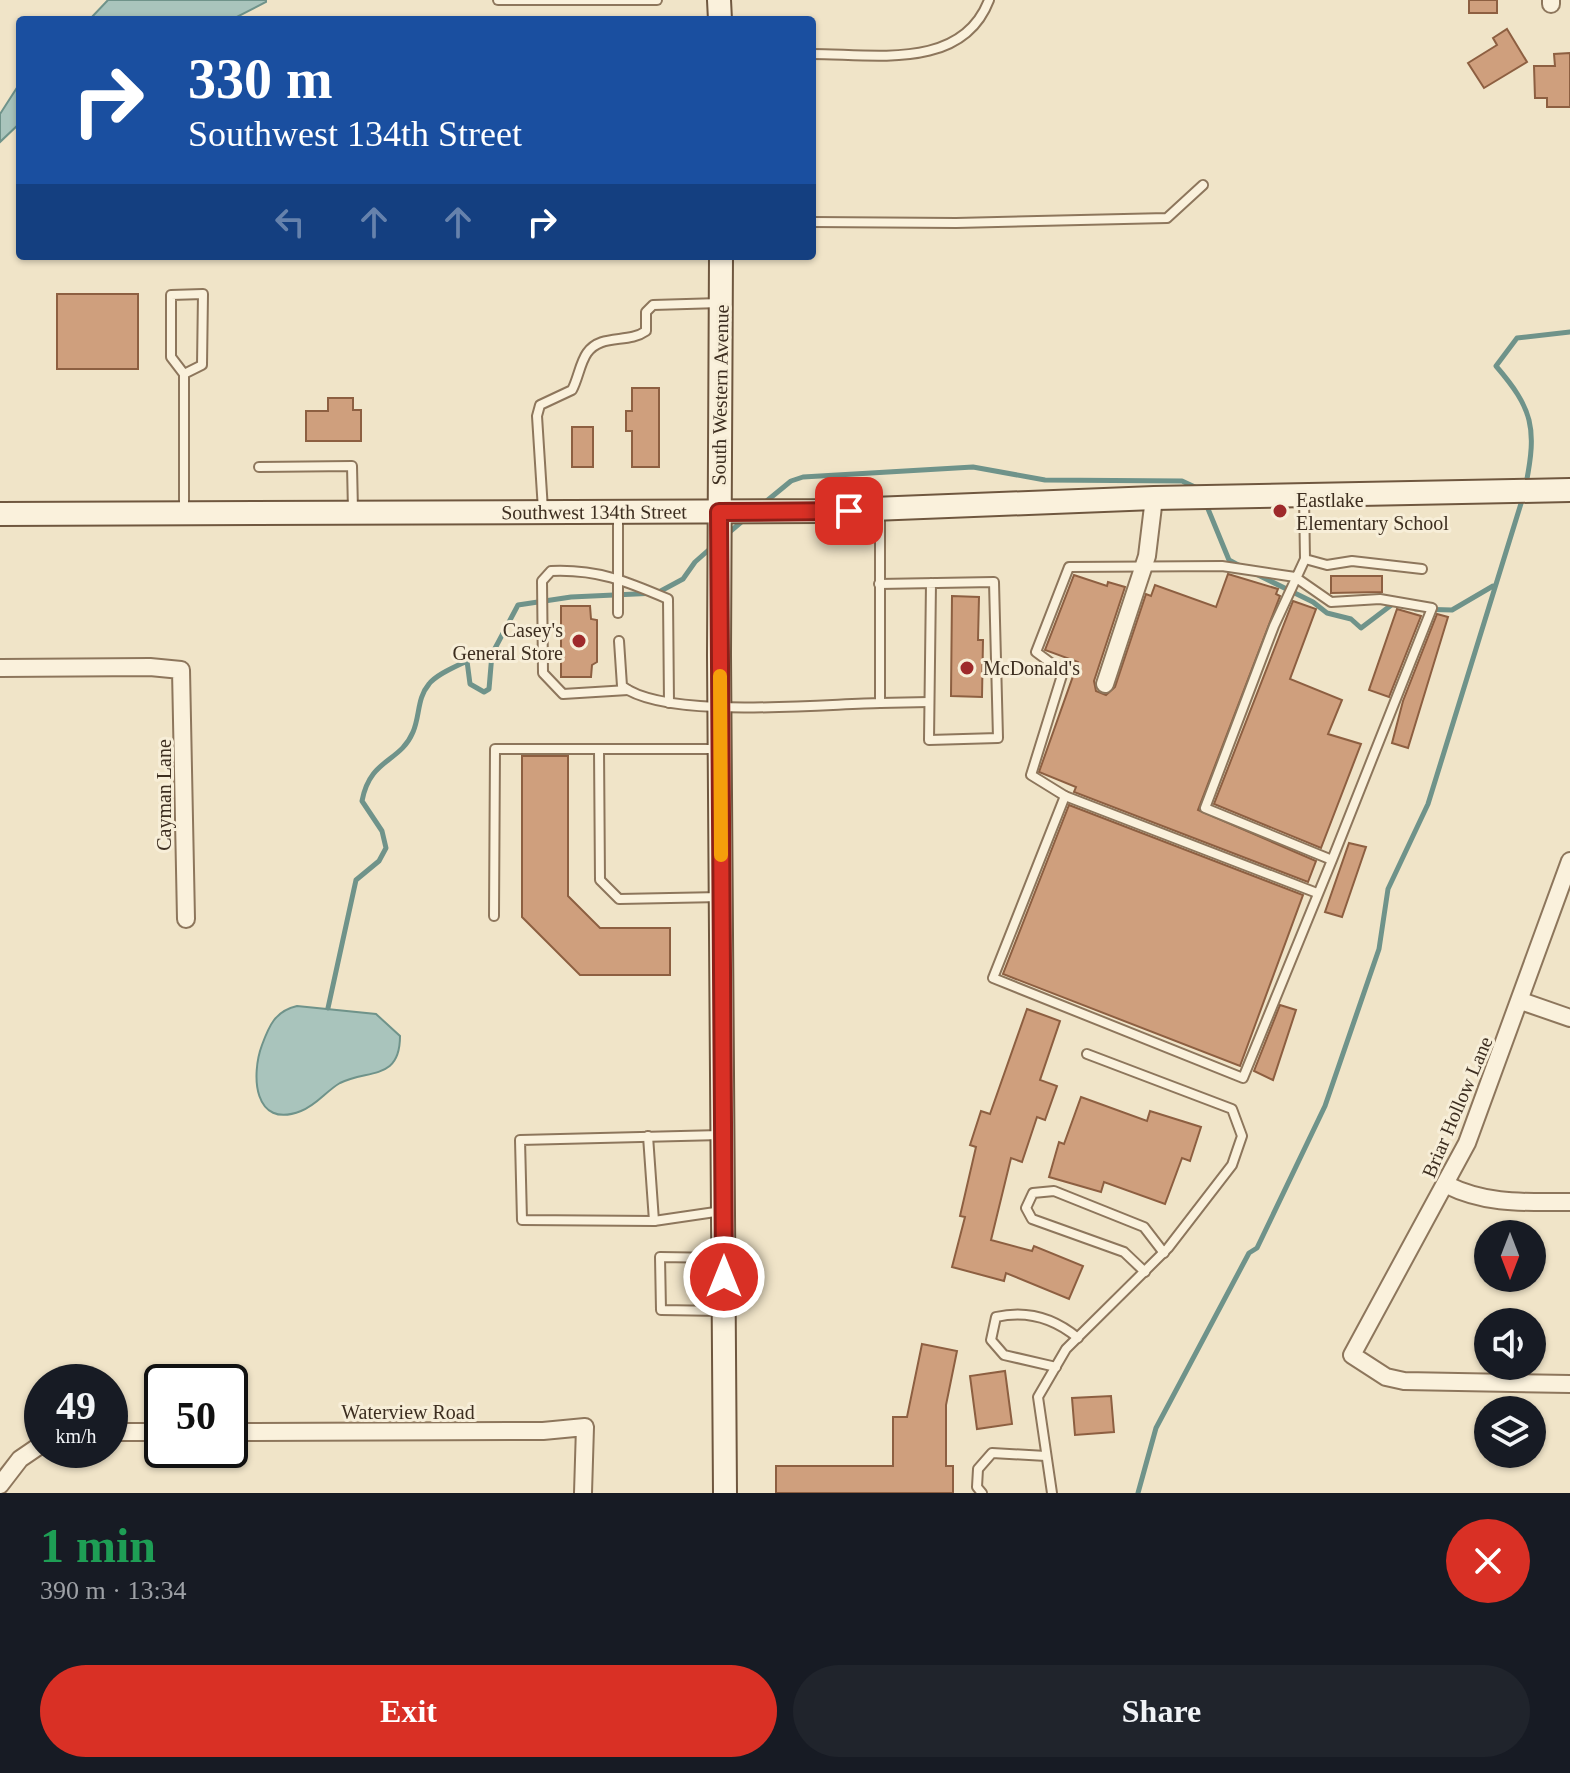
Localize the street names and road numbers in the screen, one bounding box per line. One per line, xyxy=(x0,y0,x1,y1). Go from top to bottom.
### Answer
street label: South Western Avenue xyxy=(707,304,733,486)
street label: Southwest 134th Street xyxy=(501,500,687,523)
street label: Cayman Lane xyxy=(153,739,176,851)
street label: Briar Hollow Lane xyxy=(1417,1033,1497,1181)
street label: Waterview Road xyxy=(341,1401,475,1423)

